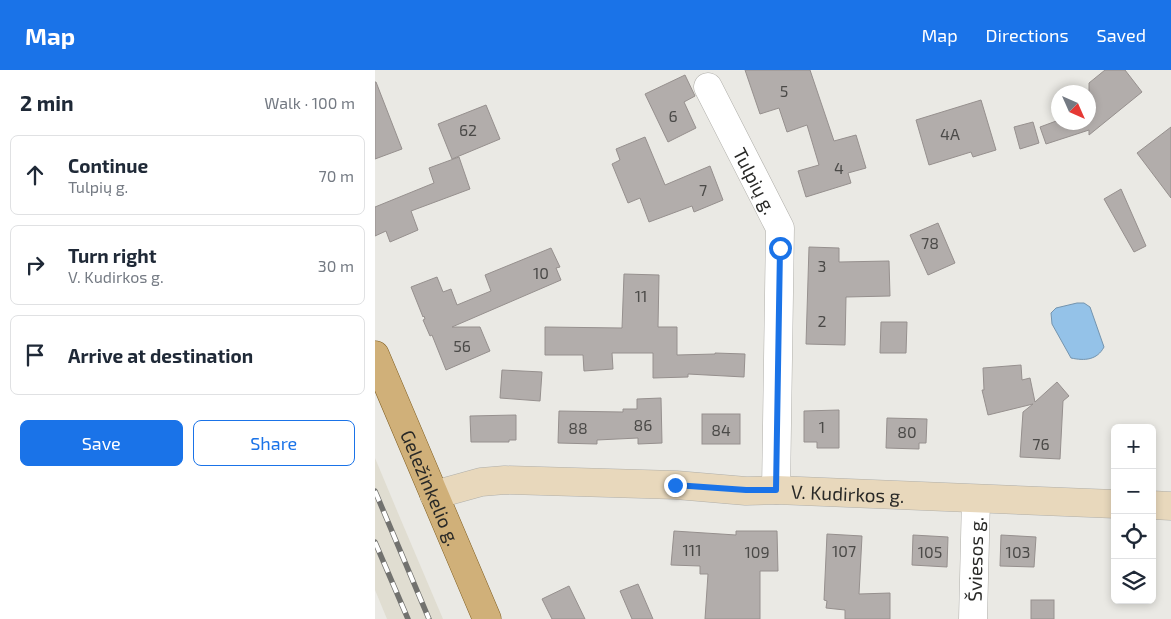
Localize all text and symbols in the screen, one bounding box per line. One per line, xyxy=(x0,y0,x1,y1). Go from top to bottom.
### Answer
text: Map xyxy=(25,21,75,50)
text: Map xyxy=(921,24,958,46)
text: Directions xyxy=(986,24,1069,46)
text: Saved xyxy=(1097,24,1146,46)
house number: 5 xyxy=(780,81,788,100)
north arrow xyxy=(1051,85,1096,130)
text: 2 min xyxy=(20,90,74,115)
text: Walk · 100 m xyxy=(264,93,355,112)
house number: 6 xyxy=(668,106,678,125)
house number: 62 xyxy=(459,120,477,139)
house number: 4A xyxy=(940,124,960,143)
street label: Tulpių g. xyxy=(729,143,782,218)
text: Continue xyxy=(68,154,148,177)
house number: 4 xyxy=(834,158,844,177)
icon: ahead xyxy=(21,161,49,189)
text: 70 m xyxy=(319,166,354,185)
text: Tulpių g. xyxy=(68,177,128,196)
house number: 7 xyxy=(699,180,707,199)
house number: 78 xyxy=(921,233,939,252)
route start xyxy=(769,237,792,260)
text: Turn right xyxy=(68,244,156,267)
icon: right xyxy=(21,251,49,279)
text: 30 m xyxy=(318,256,354,275)
house number: 3 xyxy=(818,256,826,275)
house number: 10 xyxy=(533,263,549,282)
text: V. Kudirkos g. xyxy=(68,267,164,286)
house number: 11 xyxy=(635,286,647,305)
house number: 2 xyxy=(818,311,827,330)
house number: 56 xyxy=(453,336,471,355)
icon: arrive xyxy=(21,341,49,369)
text: Arrive at destination xyxy=(68,344,253,367)
house number: 86 xyxy=(634,415,652,434)
house number: 1 xyxy=(819,417,825,436)
house number: 88 xyxy=(568,418,588,437)
button: Save xyxy=(20,420,183,466)
button: Share xyxy=(193,420,355,466)
house number: 84 xyxy=(711,420,731,439)
house number: 80 xyxy=(897,422,917,441)
map controls xyxy=(1111,424,1156,604)
button: + xyxy=(1111,424,1156,469)
street label: Geležinkelio g. xyxy=(397,426,466,549)
house number: 76 xyxy=(1032,434,1050,453)
button: − xyxy=(1111,469,1156,514)
route end xyxy=(664,474,687,497)
street label: V. Kudirkos g. xyxy=(791,479,905,507)
button: locate xyxy=(1111,514,1156,559)
street label: Šviesos g. xyxy=(962,516,987,602)
house number: 111 xyxy=(682,540,702,559)
house number: 107 xyxy=(832,541,856,560)
house number: 109 xyxy=(744,542,770,561)
house number: 105 xyxy=(918,542,942,561)
house number: 103 xyxy=(1006,542,1030,561)
button: layers xyxy=(1111,559,1156,604)

